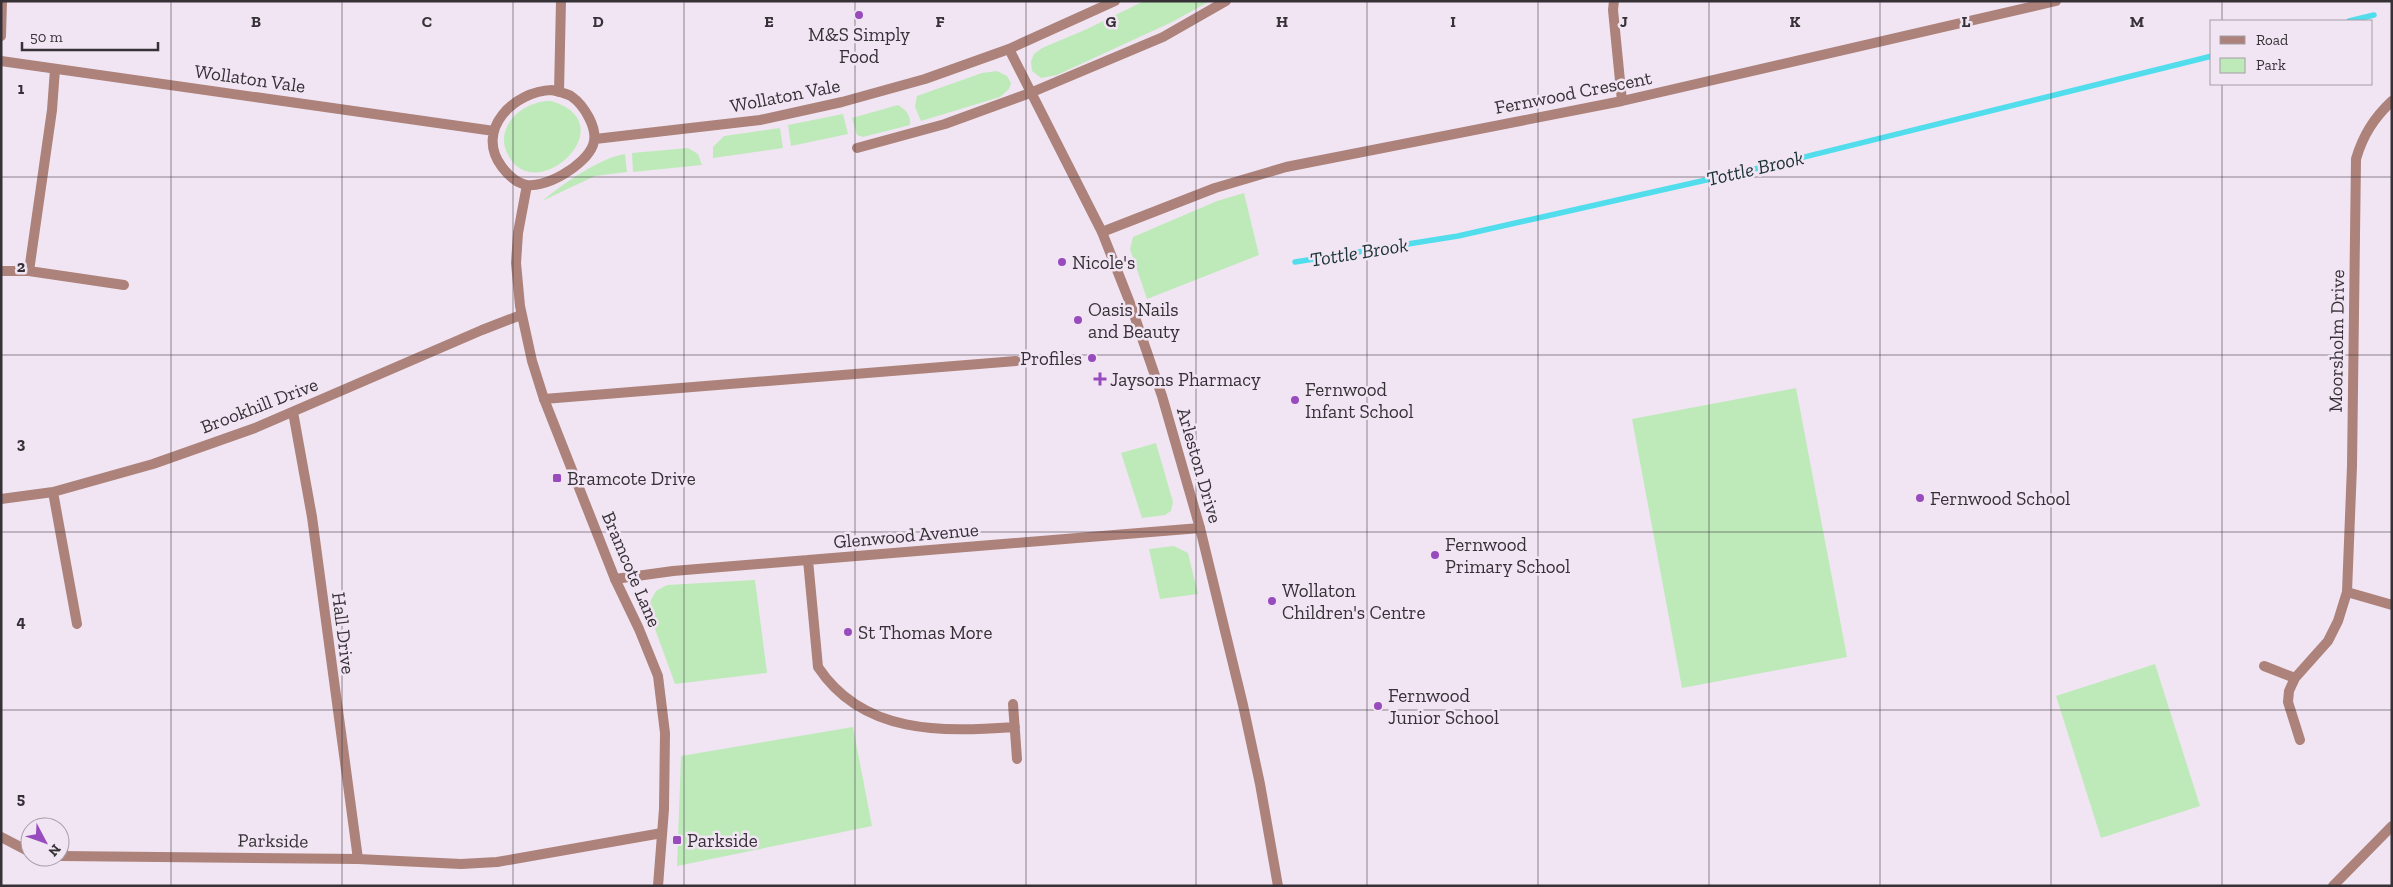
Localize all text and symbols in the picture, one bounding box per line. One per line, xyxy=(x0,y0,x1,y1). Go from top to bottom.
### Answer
marker: M&S Simply Food xyxy=(853,9,865,21)
text: B xyxy=(251,12,261,31)
text: C xyxy=(422,12,432,31)
text: D xyxy=(592,12,604,31)
text: E xyxy=(764,12,774,31)
text: F xyxy=(935,12,945,31)
text: G xyxy=(1106,12,1117,31)
text: H xyxy=(1276,12,1288,31)
text: I xyxy=(1450,12,1456,31)
text: J xyxy=(1620,12,1628,31)
text: K xyxy=(1790,12,1801,31)
text: L xyxy=(1962,12,1971,31)
text: M xyxy=(2130,12,2144,31)
scale bar xyxy=(22,20,159,52)
legend xyxy=(2210,20,2373,85)
place label: M&S Simply Food xyxy=(808,23,910,68)
text: 50 m xyxy=(30,28,63,46)
text: Road xyxy=(2256,31,2289,49)
text: Park xyxy=(2256,56,2286,74)
street label: Wollaton Vale xyxy=(193,59,307,98)
street label: Fernwood Crescent xyxy=(1493,66,1654,119)
street label: Wollaton Vale xyxy=(728,74,842,117)
text: 1 xyxy=(18,79,25,98)
water label: Tottle Brook xyxy=(1704,145,1806,191)
water label: Tottle Brook xyxy=(1308,232,1410,272)
place label: Nicole's xyxy=(1072,251,1135,274)
marker: Nicole's xyxy=(1056,256,1068,268)
text: 2 xyxy=(17,257,26,276)
street label: Moorsholm Drive xyxy=(2324,269,2349,413)
place label: Oasis Nails and Beauty xyxy=(1088,298,1180,343)
marker: Oasis Nails and Beauty xyxy=(1072,314,1084,326)
place label: Profiles xyxy=(1020,347,1082,370)
marker: Profiles xyxy=(1086,352,1098,364)
place label: Jaysons Pharmacy xyxy=(1110,368,1261,391)
street label: Brookhill Drive xyxy=(197,372,321,438)
marker: Jaysons Pharmacy xyxy=(1094,373,1106,385)
place label: Fernwood Infant School xyxy=(1305,378,1414,423)
marker: Fernwood Infant School xyxy=(1289,394,1301,406)
street label: Arleston Drive xyxy=(1172,405,1227,526)
text: 3 xyxy=(17,434,26,453)
place label: Bramcote Drive xyxy=(567,467,696,490)
marker: Bramcote Drive xyxy=(551,472,563,484)
place label: Fernwood School xyxy=(1930,487,2070,510)
marker: Fernwood School xyxy=(1914,492,1926,504)
street label: Bramcote Lane xyxy=(597,508,666,630)
street label: Glenwood Avenue xyxy=(832,518,980,553)
place label: Fernwood Primary School xyxy=(1445,533,1570,578)
marker: Fernwood Primary School xyxy=(1429,549,1441,561)
place label: Wollaton Children's Centre xyxy=(1282,579,1426,624)
street label: Hall Drive xyxy=(327,591,360,675)
marker: Wollaton Children's Centre xyxy=(1266,595,1278,607)
text: 4 xyxy=(16,612,26,631)
place label: St Thomas More xyxy=(858,621,993,644)
marker: St Thomas More xyxy=(842,626,854,638)
place label: Fernwood Junior School xyxy=(1388,684,1499,729)
marker: Fernwood Junior School xyxy=(1372,700,1384,712)
text: 5 xyxy=(17,789,25,808)
north arrow xyxy=(20,817,70,867)
street label: Parkside xyxy=(237,828,309,853)
place label: Parkside xyxy=(687,829,758,852)
marker: Parkside xyxy=(671,834,683,846)
text: N xyxy=(44,841,64,860)

